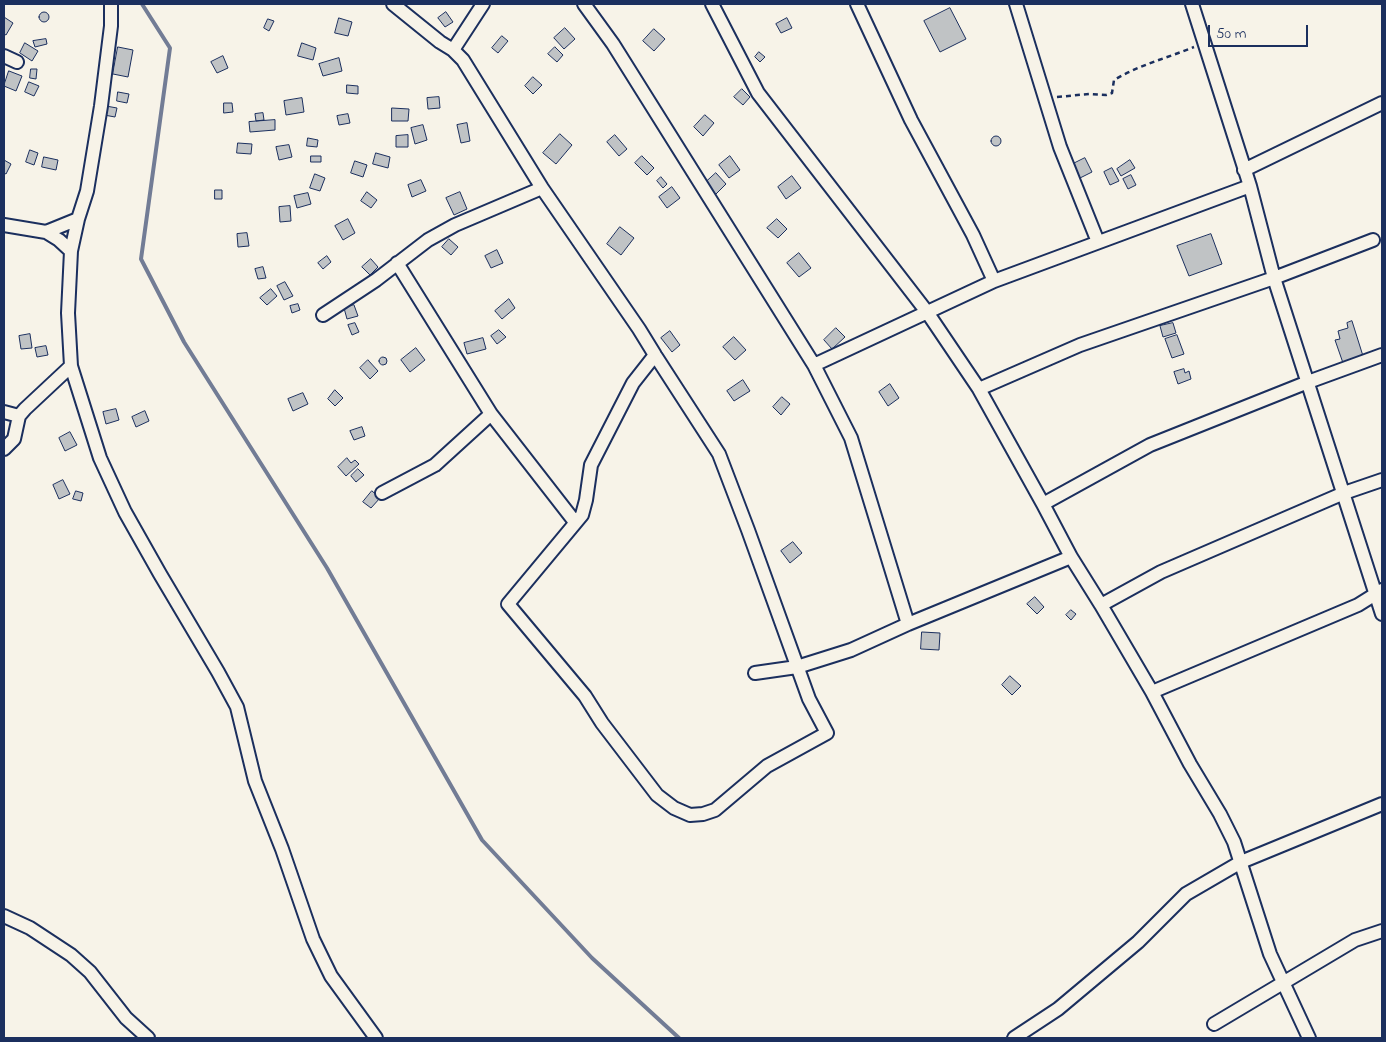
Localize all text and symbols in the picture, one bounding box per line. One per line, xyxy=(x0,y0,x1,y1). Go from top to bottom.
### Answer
scale bar xyxy=(1211,15,1311,47)
text: 50 m xyxy=(1216,23,1246,45)

